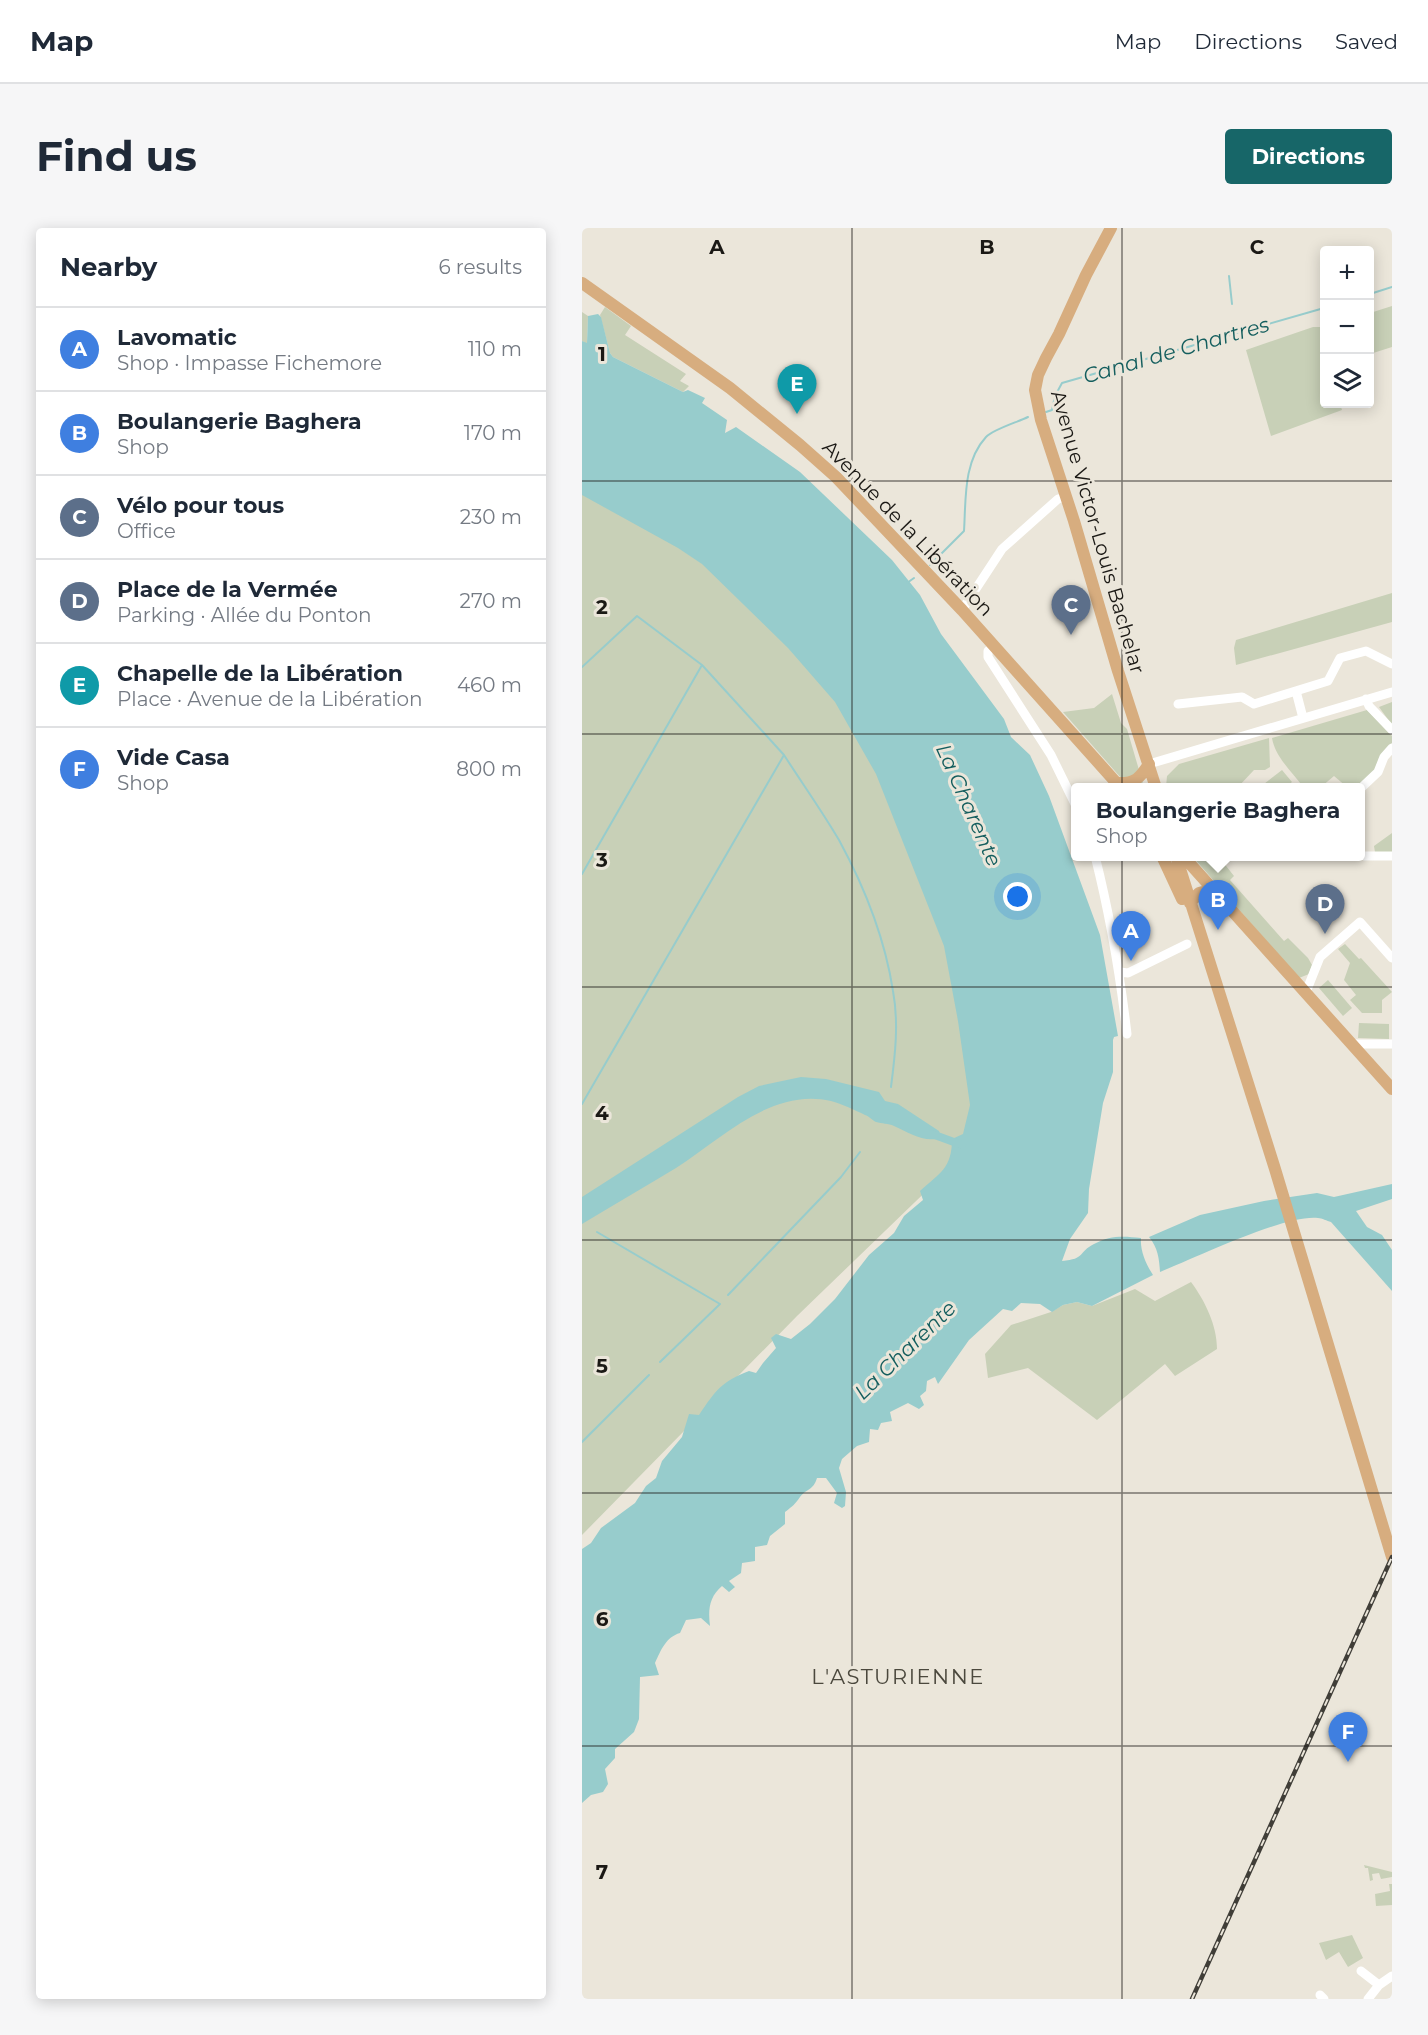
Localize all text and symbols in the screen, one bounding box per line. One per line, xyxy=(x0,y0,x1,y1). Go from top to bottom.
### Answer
text: Map xyxy=(30,24,93,58)
text: Map xyxy=(1115,29,1161,54)
text: Directions xyxy=(1194,29,1302,54)
text: Saved xyxy=(1335,29,1398,54)
button: Directions xyxy=(1225,129,1392,184)
text: Find us xyxy=(36,130,197,182)
text: A xyxy=(708,235,725,259)
text: B xyxy=(979,235,995,259)
text: C xyxy=(1250,235,1265,259)
map controls xyxy=(1320,246,1374,408)
button: + xyxy=(1320,246,1374,300)
text: Nearby xyxy=(60,251,157,283)
text: 6 results xyxy=(438,255,522,279)
button: − xyxy=(1320,300,1374,354)
water label: Canal de Chartres xyxy=(1080,311,1272,389)
text: Lavomatic xyxy=(117,324,237,351)
text: A xyxy=(72,337,87,361)
text: 110 m xyxy=(468,337,522,361)
text: 1 xyxy=(598,342,606,366)
text: Shop · Impasse Fichemore xyxy=(117,351,382,375)
button: layers xyxy=(1320,354,1374,408)
pin: E xyxy=(778,364,816,414)
street label: Avenue Victor-Louis Bachelar xyxy=(1046,388,1150,676)
text: Boulangerie Baghera xyxy=(117,408,362,435)
text: B xyxy=(72,421,87,445)
text: 170 m xyxy=(464,421,522,445)
text: Shop xyxy=(117,435,169,459)
street label: Avenue de la Libération xyxy=(818,435,998,621)
text: Vélo pour tous xyxy=(117,492,284,519)
text: C xyxy=(72,505,87,529)
text: 230 m xyxy=(460,505,522,529)
text: Office xyxy=(117,519,176,543)
text: Place de la Vermée xyxy=(117,576,338,603)
pin: C xyxy=(1052,586,1090,635)
text: D xyxy=(71,589,88,613)
text: 270 m xyxy=(460,589,522,613)
text: 2 xyxy=(596,595,608,619)
text: Parking · Allée du Ponton xyxy=(117,603,372,627)
text: Chapelle de la Libération xyxy=(117,660,403,687)
text: E xyxy=(73,673,86,697)
text: 460 m xyxy=(457,673,522,697)
text: Place · Avenue de la Libération xyxy=(117,687,423,711)
water label: La Charente xyxy=(931,740,1007,870)
text: Vide Casa xyxy=(117,744,230,771)
text: F xyxy=(73,757,86,781)
text: 800 m xyxy=(456,757,522,781)
text: Shop xyxy=(117,771,169,795)
popup xyxy=(1071,783,1365,861)
text: Boulangerie Baghera xyxy=(1096,797,1340,824)
text: Shop xyxy=(1096,824,1148,848)
text: 3 xyxy=(595,848,608,872)
pin: B xyxy=(1198,880,1238,930)
your location xyxy=(1003,882,1032,911)
pin: D xyxy=(1306,884,1344,934)
pin: A xyxy=(1112,912,1150,961)
text: 4 xyxy=(595,1101,609,1125)
water label: La Charente xyxy=(849,1295,961,1405)
text: 5 xyxy=(596,1354,608,1378)
text: 6 xyxy=(596,1607,609,1631)
district label: L'ASTURIENNE xyxy=(811,1664,985,1689)
pin: F xyxy=(1328,1712,1368,1762)
text: 7 xyxy=(596,1860,608,1884)

